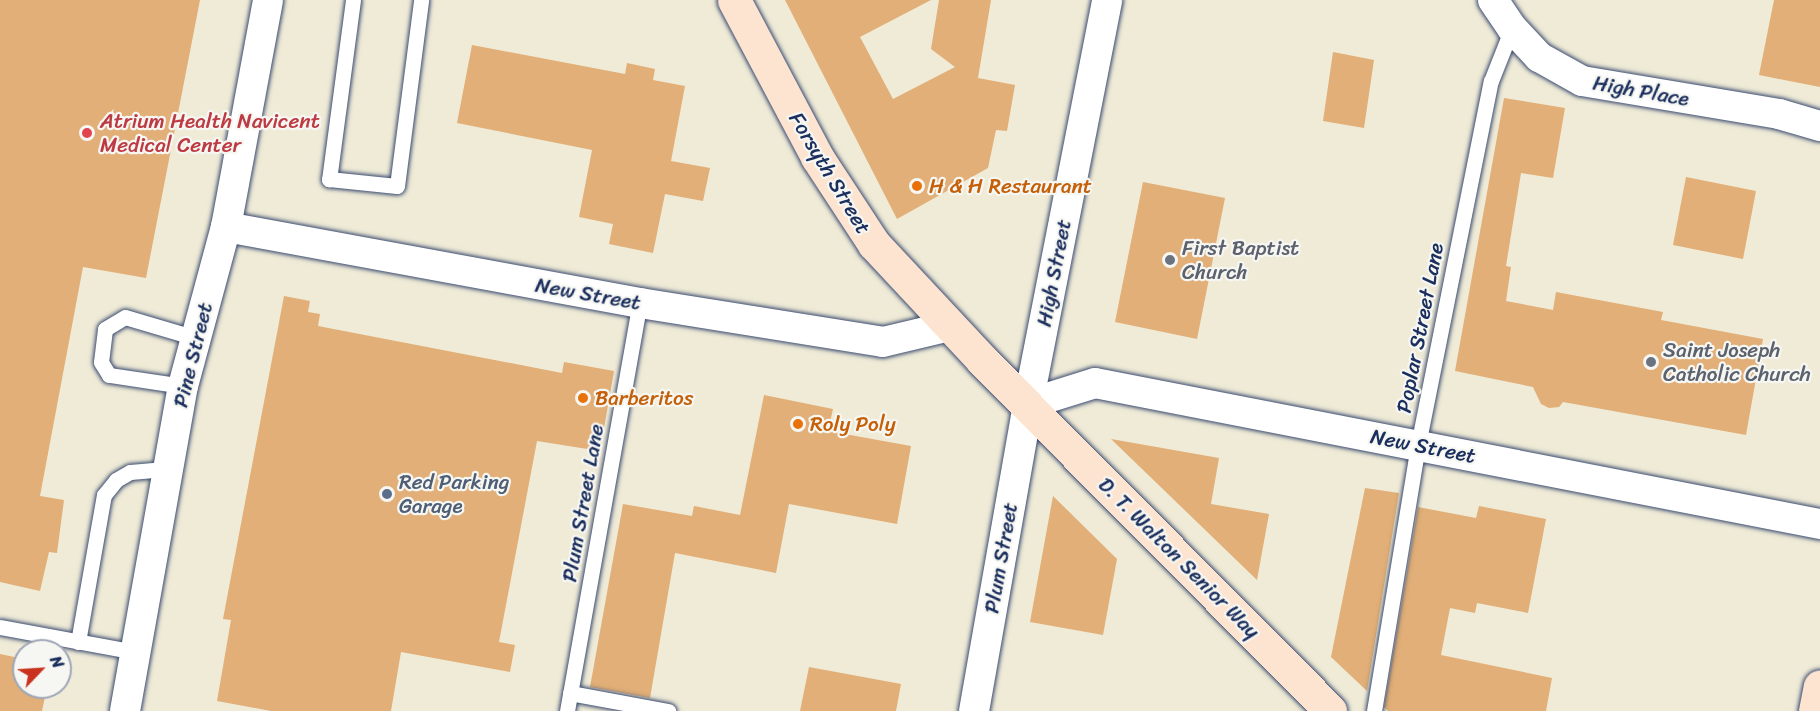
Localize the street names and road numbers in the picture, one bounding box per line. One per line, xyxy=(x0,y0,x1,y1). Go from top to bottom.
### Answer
street label: High Place xyxy=(1590,70,1692,112)
street label: Forsyth Street xyxy=(784,107,876,239)
street label: High Street xyxy=(1031,217,1077,329)
street label: Poplar Street Lane xyxy=(1391,240,1449,416)
street label: New Street xyxy=(533,272,643,316)
street label: Pine Street xyxy=(168,300,218,410)
street label: Plum Street Lane xyxy=(557,422,609,584)
street label: New Street xyxy=(1368,423,1478,469)
street label: D. T. Walton Senior Way xyxy=(1093,472,1265,644)
street label: Plum Street xyxy=(979,500,1023,616)

